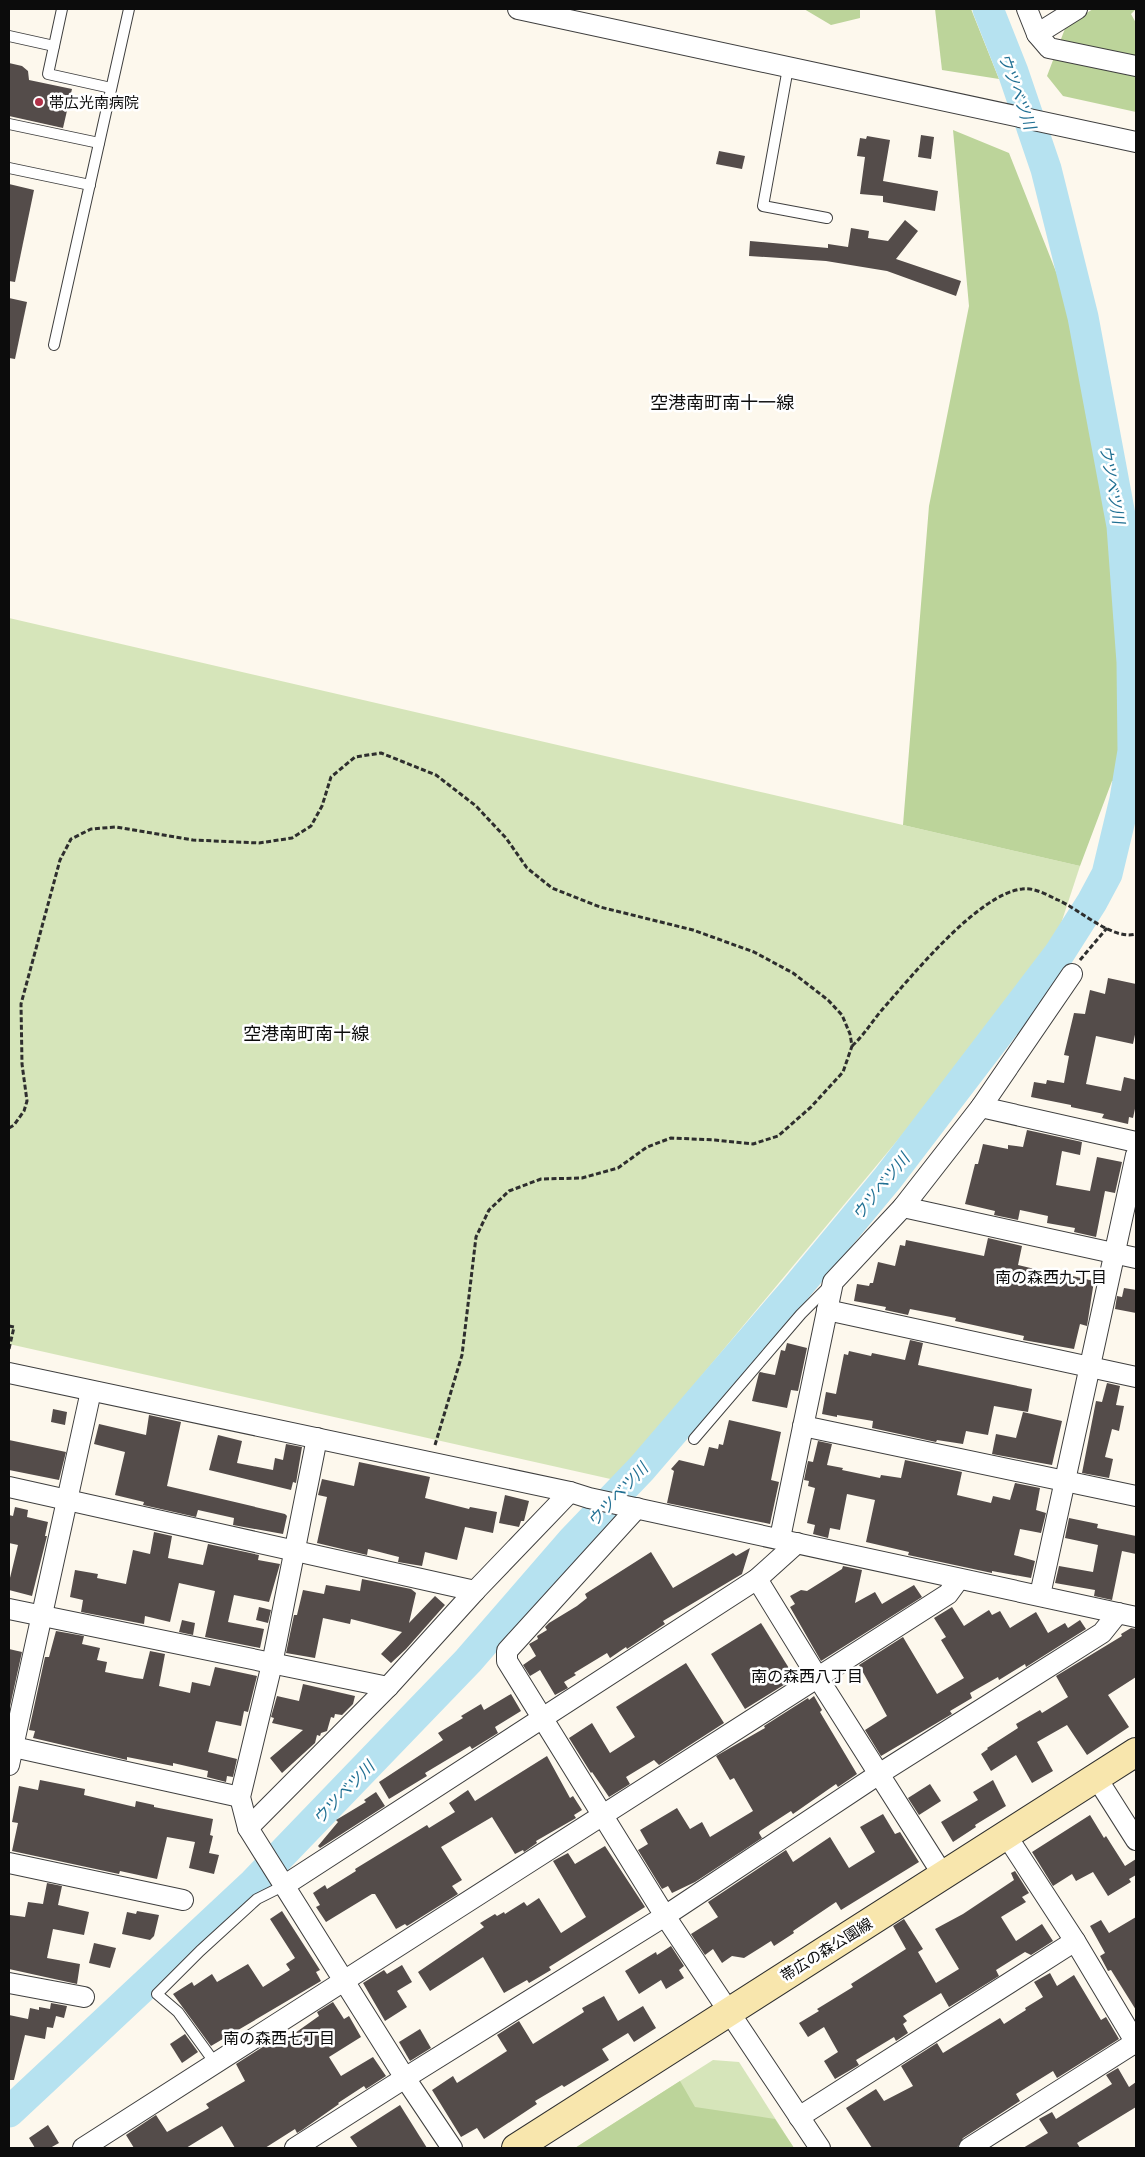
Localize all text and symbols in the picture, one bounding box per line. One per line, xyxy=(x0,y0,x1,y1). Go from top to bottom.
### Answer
water label: ウツベツ川 xyxy=(994,50,1042,134)
place label: 帯広光南病院 xyxy=(49,92,139,112)
marker: 帯広光南病院 xyxy=(33,96,45,108)
district label: 空港南町南十一線 xyxy=(650,390,794,414)
water label: ウツベツ川 xyxy=(1096,443,1131,527)
district label: 空港南町南十線 xyxy=(243,1021,369,1045)
water label: ウツベツ川 xyxy=(847,1147,915,1224)
district label: 南の森西九丁目 xyxy=(995,1266,1107,1287)
water label: ウツベツ川 xyxy=(582,1456,653,1530)
district label: 南の森西八丁目 xyxy=(751,1665,863,1686)
water label: ウツベツ川 xyxy=(308,1754,380,1828)
street label: 帯広の森公園線 xyxy=(776,1913,876,1985)
district label: 南の森西七丁目 xyxy=(223,2027,335,2048)

